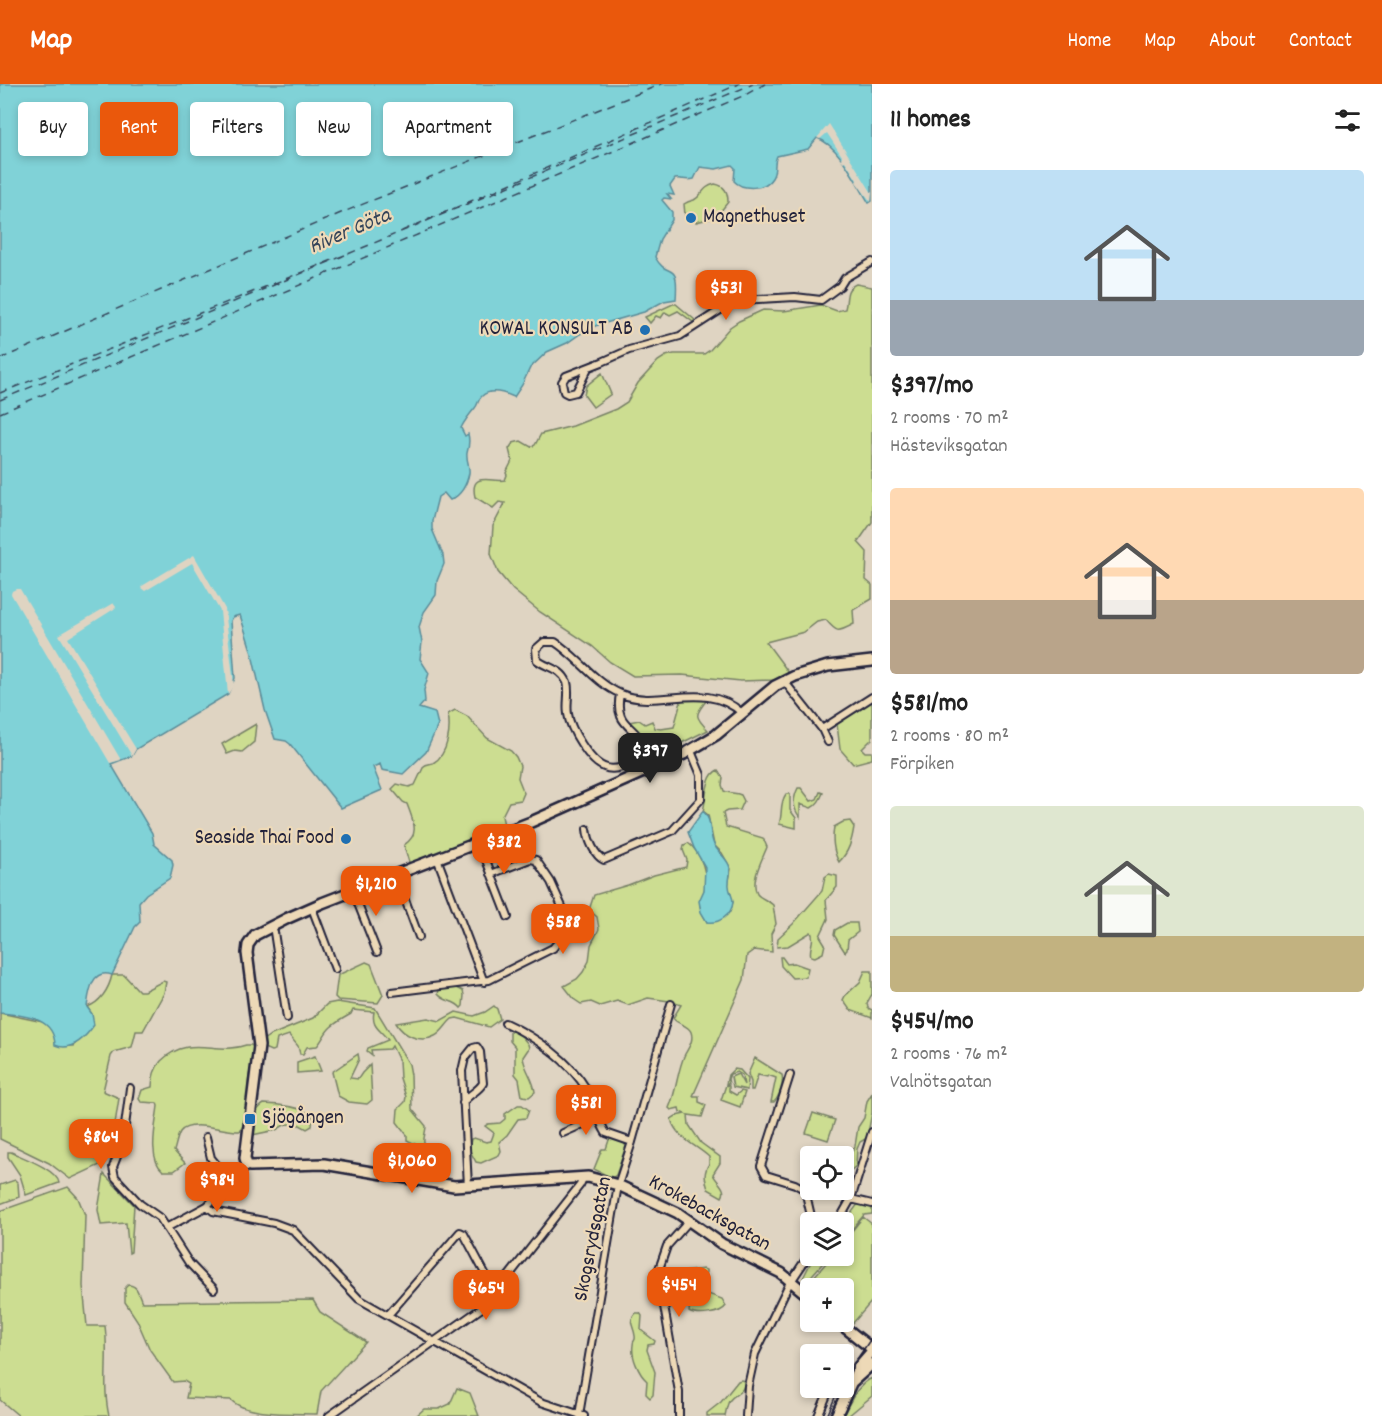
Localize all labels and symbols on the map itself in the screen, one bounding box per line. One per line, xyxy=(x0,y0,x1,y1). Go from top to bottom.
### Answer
water label: River Göta xyxy=(304,200,397,263)
place label: Magnethuset xyxy=(703,203,806,233)
marker: Magnethuset xyxy=(684,211,698,225)
pin: $531 xyxy=(690,270,762,321)
place label: KOWAL KONSULT AB xyxy=(480,315,633,345)
marker: KOWAL KONSULT AB xyxy=(638,323,652,337)
pin: $397 xyxy=(614,733,686,784)
place label: Seaside Thai Food xyxy=(195,824,334,854)
pin: $382 xyxy=(468,824,540,875)
marker: Seaside Thai Food xyxy=(339,832,353,846)
pin: $1,210 xyxy=(327,866,425,917)
pin: $588 xyxy=(527,904,599,955)
pin: $581 xyxy=(550,1085,622,1136)
place label: Sjögången xyxy=(262,1104,344,1134)
marker: Sjögången xyxy=(243,1112,257,1126)
pin: $864 xyxy=(65,1119,137,1170)
pin: $1,060 xyxy=(363,1143,461,1194)
pin: $984 xyxy=(181,1162,253,1213)
street label: Krokebacksgatan xyxy=(642,1168,776,1260)
street label: Skogsrydsgatan xyxy=(567,1174,621,1304)
pin: $454 xyxy=(643,1267,715,1318)
pin: $654 xyxy=(450,1270,522,1321)

